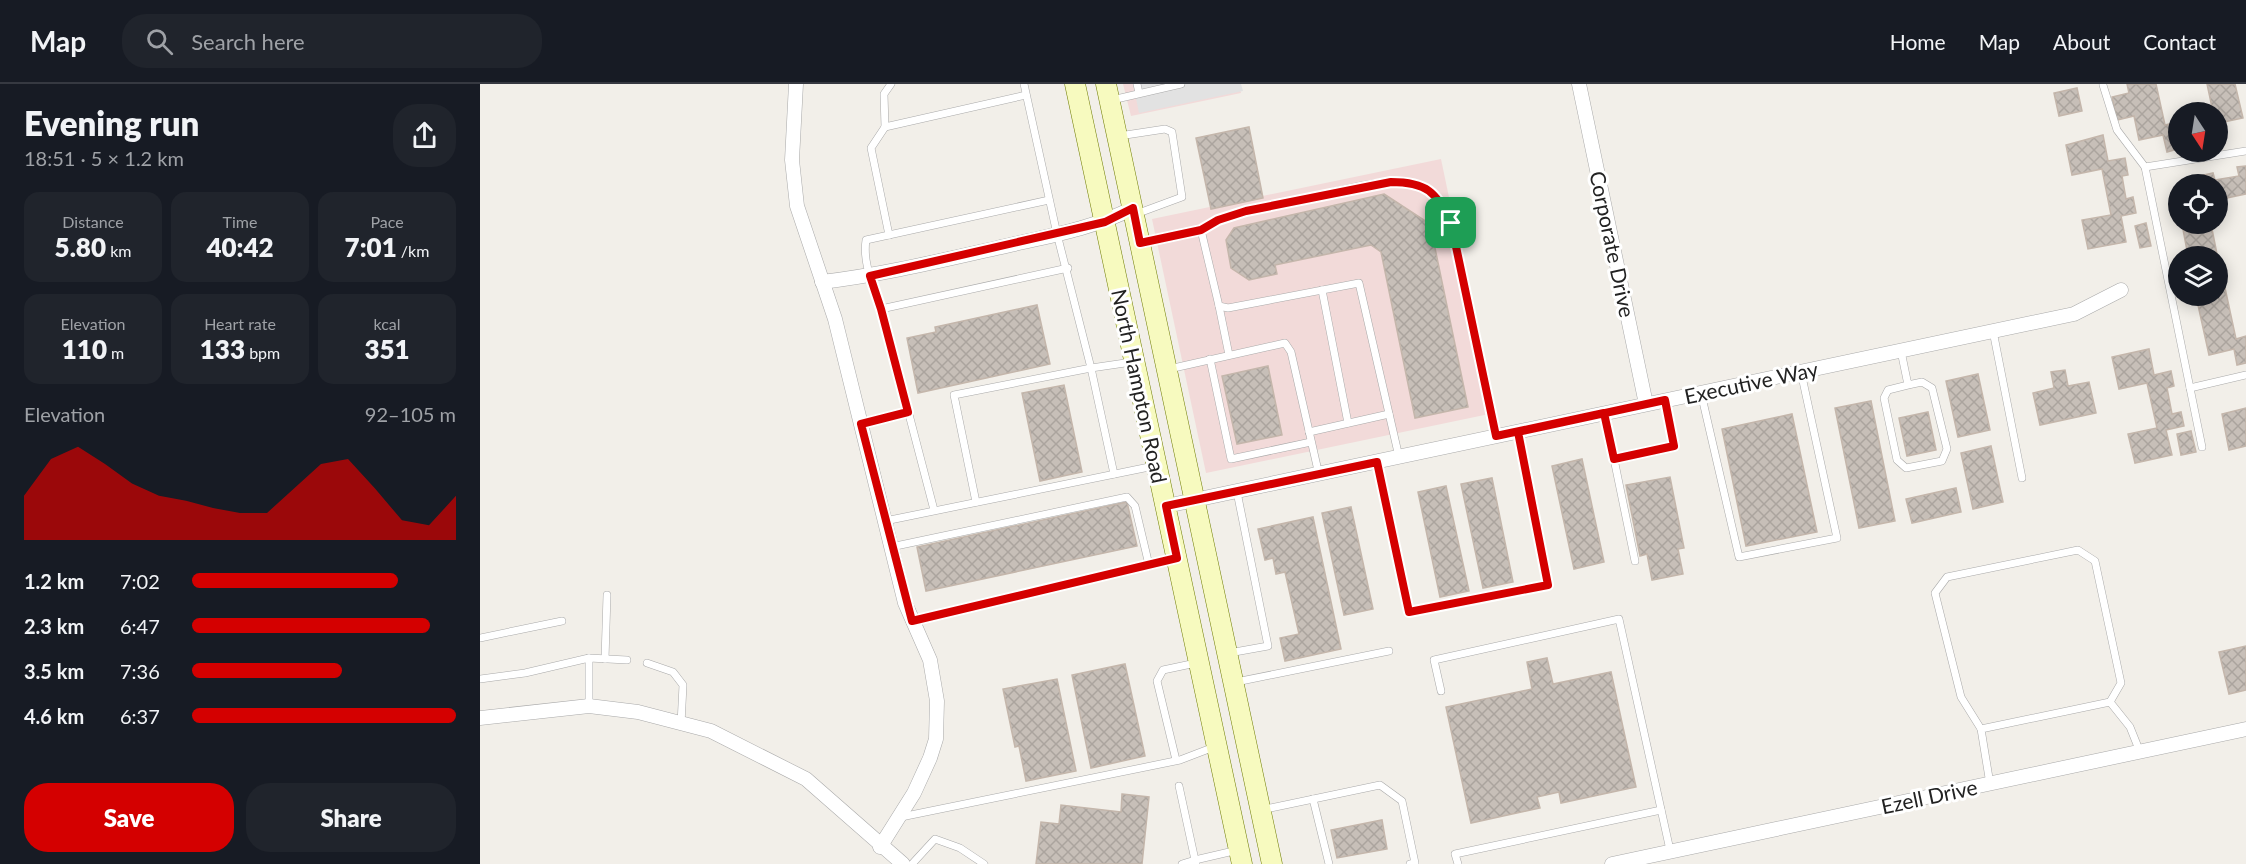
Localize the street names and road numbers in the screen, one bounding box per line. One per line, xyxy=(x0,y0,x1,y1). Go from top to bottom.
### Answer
street label: Corporate Drive xyxy=(1585,169,1641,319)
street label: North Hampton Road xyxy=(1107,287,1173,485)
street label: Executive Way xyxy=(1682,356,1820,408)
street label: Ezell Drive xyxy=(1879,774,1979,818)

